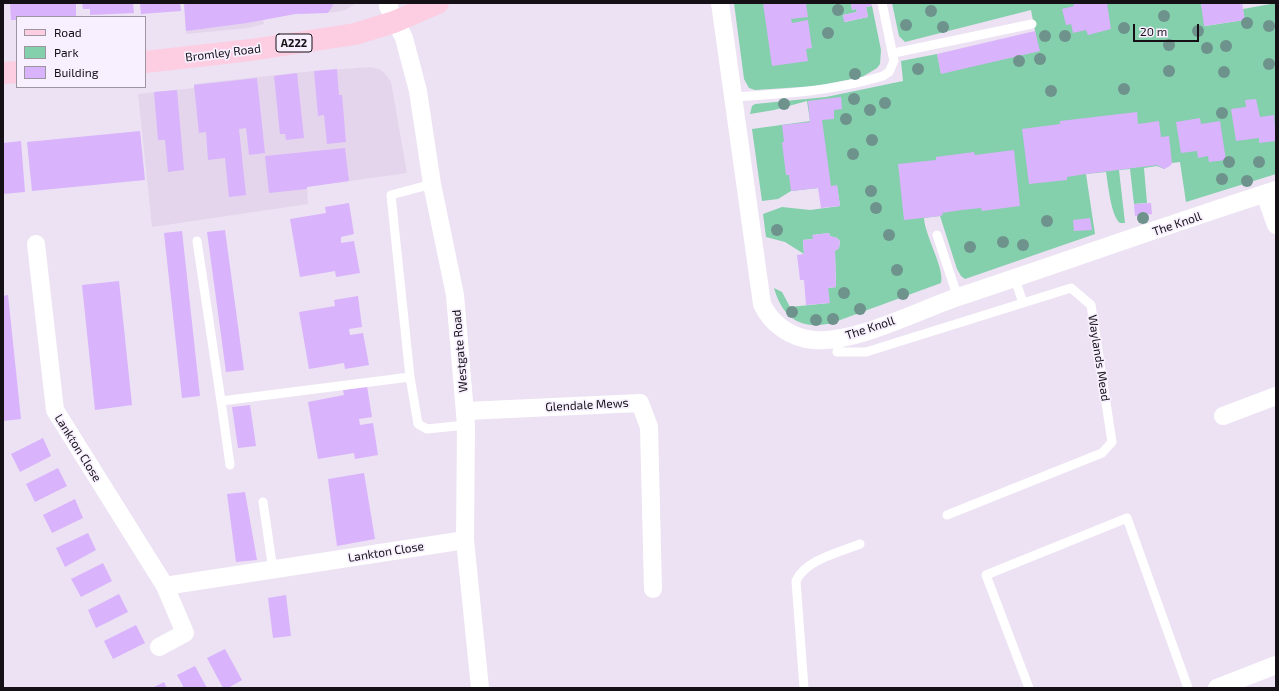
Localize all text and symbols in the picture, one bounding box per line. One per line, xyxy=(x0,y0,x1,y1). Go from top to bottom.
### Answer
legend xyxy=(16,16,146,88)
scale bar xyxy=(1135,16,1201,42)
text: 20 m xyxy=(1140,24,1167,38)
text: Road xyxy=(54,25,82,39)
road number: A222 xyxy=(276,34,312,52)
street label: Bromley Road xyxy=(184,41,262,65)
text: Park xyxy=(54,45,79,59)
text: Building xyxy=(54,65,98,79)
street label: The Knoll xyxy=(1151,209,1203,239)
street label: Westgate Road xyxy=(449,309,471,393)
street label: The Knoll xyxy=(843,313,897,343)
street label: Waylands Mead xyxy=(1085,314,1113,402)
street label: Glendale Mews xyxy=(545,396,629,414)
street label: Lankton Close xyxy=(52,412,104,484)
street label: Lankton Close xyxy=(347,539,425,565)

